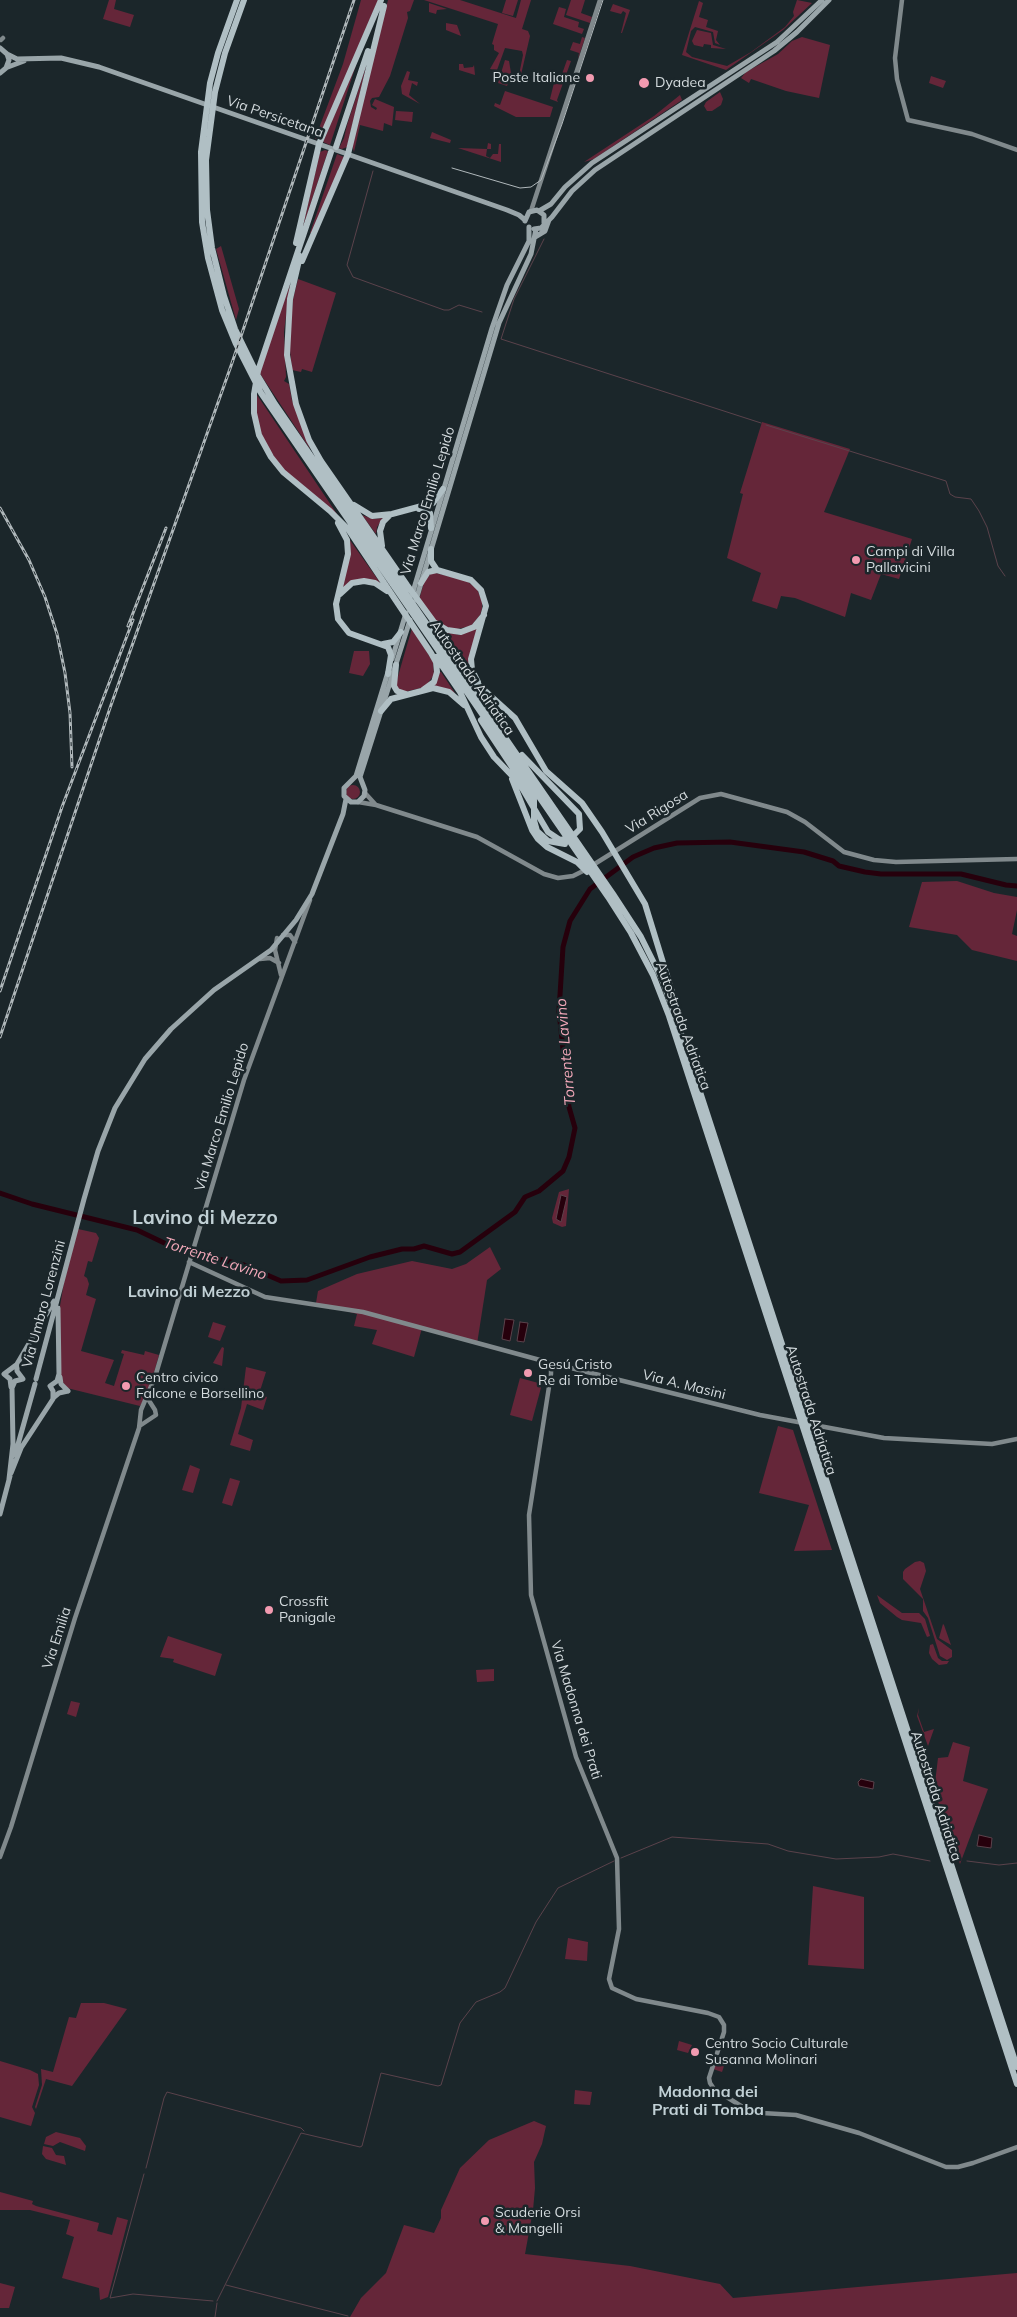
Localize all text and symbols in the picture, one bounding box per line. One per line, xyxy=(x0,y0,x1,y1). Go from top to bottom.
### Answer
place label: Poste Italiane xyxy=(492,70,580,86)
marker: Poste Italiane xyxy=(584,72,596,84)
place label: Dyadea xyxy=(655,75,706,91)
marker: Dyadea xyxy=(637,76,651,90)
street label: Via Persicetana xyxy=(224,93,326,141)
street label: Via Marco Emilio Lepido xyxy=(397,425,459,577)
place label: Campi di Villa Pallavicini xyxy=(866,544,955,576)
marker: Campi di Villa Pallavicini xyxy=(850,554,862,566)
street label: Autostrada Adriatica xyxy=(426,618,518,738)
street label: Via Rigosa xyxy=(623,786,691,838)
street label: Autostrada Adriatica xyxy=(652,959,714,1093)
water label: Torrente Lavino xyxy=(552,998,580,1106)
street label: Via Marco Emilio Lepido xyxy=(191,1041,253,1193)
district label: Lavino di Mezzo xyxy=(132,1207,278,1229)
water label: Torrente Lavino xyxy=(161,1234,269,1284)
street label: Via Umbro Lorenzini xyxy=(19,1238,69,1370)
district label: Lavino di Mezzo xyxy=(128,1282,250,1302)
street label: Autostrada Adriatica xyxy=(782,1343,840,1477)
place label: Gesú Cristo Re di Tombe xyxy=(538,1357,618,1390)
marker: Gesú Cristo Re di Tombe xyxy=(522,1367,534,1379)
street label: Via A. Masini xyxy=(641,1367,727,1403)
place label: Centro civico Falcone e Borsellino xyxy=(136,1370,264,1402)
marker: Centro civico Falcone e Borsellino xyxy=(120,1380,132,1392)
place label: Crossfit Panigale xyxy=(279,1594,336,1626)
marker: Crossfit Panigale xyxy=(263,1604,275,1616)
street label: Via Emilia xyxy=(39,1605,75,1671)
street label: Via Madonna dei Prati xyxy=(547,1639,605,1781)
street label: Autostrada Adriatica xyxy=(907,1729,965,1863)
place label: Centro Socio Culturale Susanna Molinari xyxy=(705,2036,848,2068)
marker: Centro Socio Culturale Susanna Molinari xyxy=(689,2046,701,2058)
district label: Madonna dei Prati di Tomba xyxy=(652,2082,764,2120)
place label: Scuderie Orsi & Mangelli xyxy=(495,2205,581,2238)
marker: Scuderie Orsi & Mangelli xyxy=(479,2215,491,2227)

